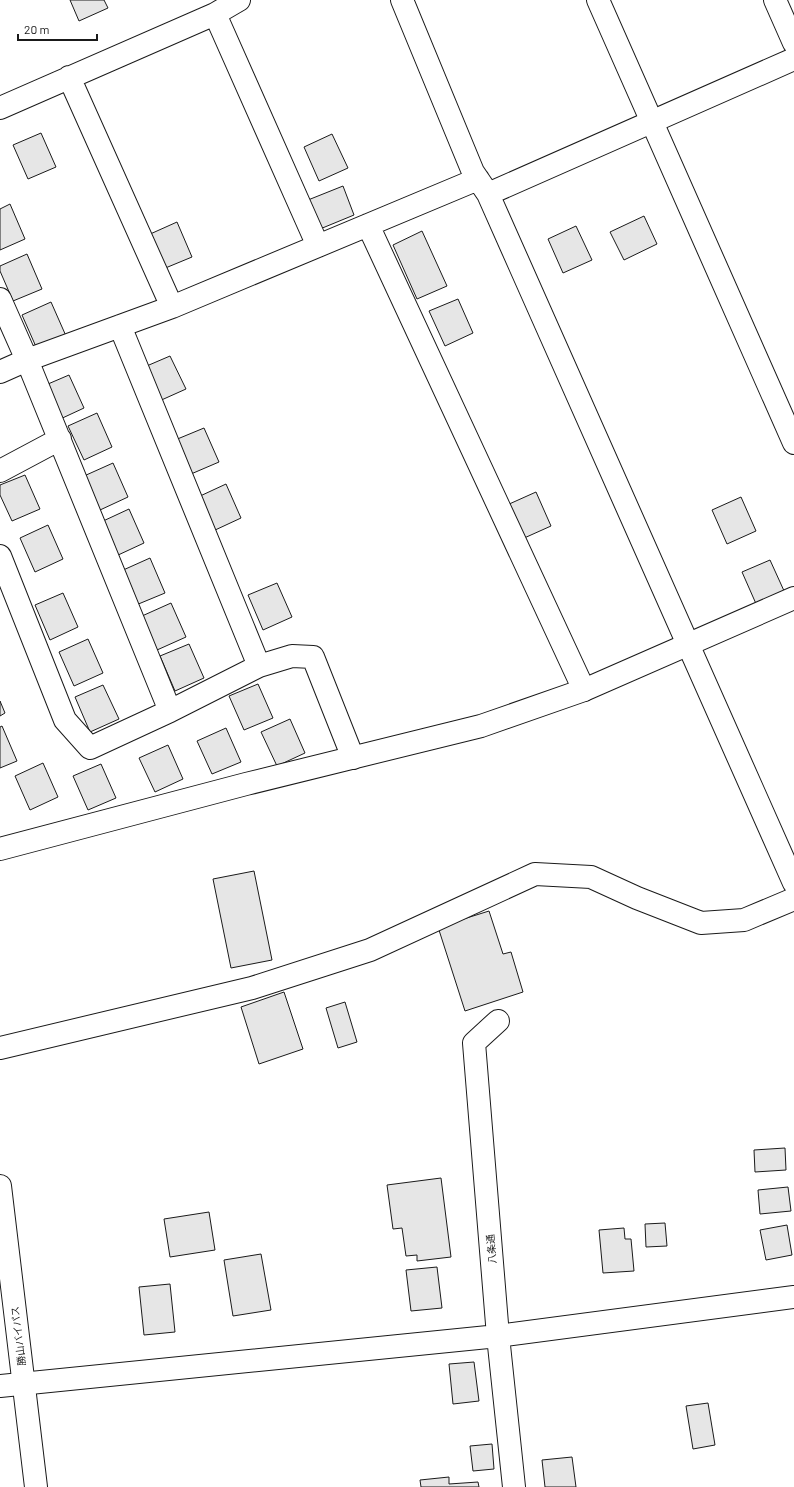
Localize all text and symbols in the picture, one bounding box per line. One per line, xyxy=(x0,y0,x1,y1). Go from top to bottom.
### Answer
scale bar xyxy=(18,16,97,42)
text: 20 m xyxy=(24,22,50,36)
street label: 八条通 xyxy=(484,1234,498,1264)
street label: 勝山バイパス xyxy=(8,1306,28,1366)

